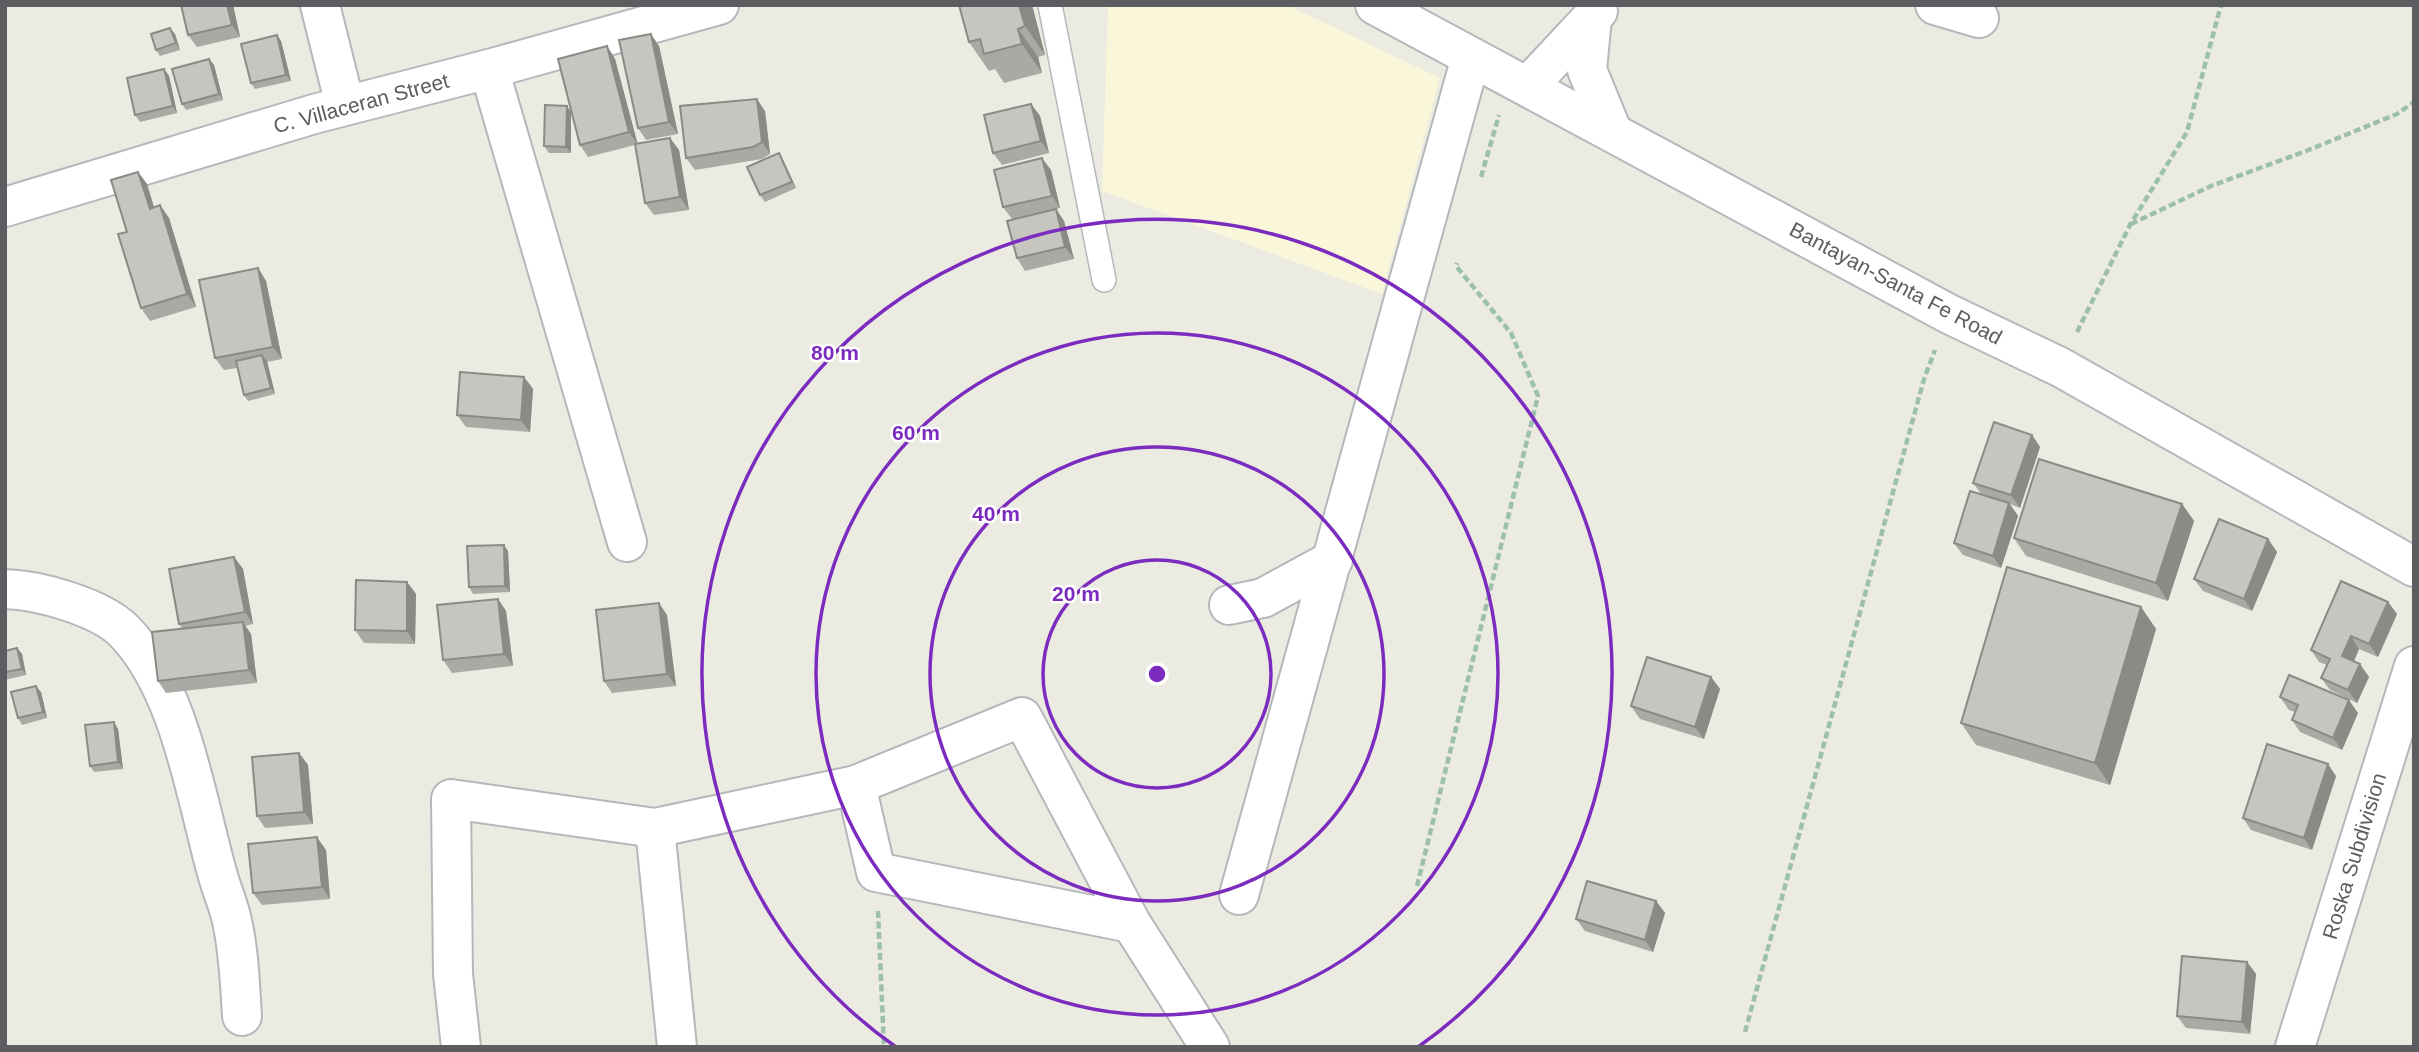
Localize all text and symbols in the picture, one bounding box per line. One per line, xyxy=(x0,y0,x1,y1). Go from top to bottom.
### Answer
street label: C. Villaceran Street xyxy=(271,68,451,137)
street label: Bantayan-Santa Fe Road xyxy=(1786,217,2006,349)
text: 80 m xyxy=(811,341,859,364)
text: 60 m xyxy=(892,421,940,444)
text: 40 m xyxy=(972,502,1020,525)
text: 20 m xyxy=(1052,582,1100,605)
centre of rings xyxy=(1145,662,1169,686)
street label: Roska Subdivision xyxy=(2318,770,2390,942)

